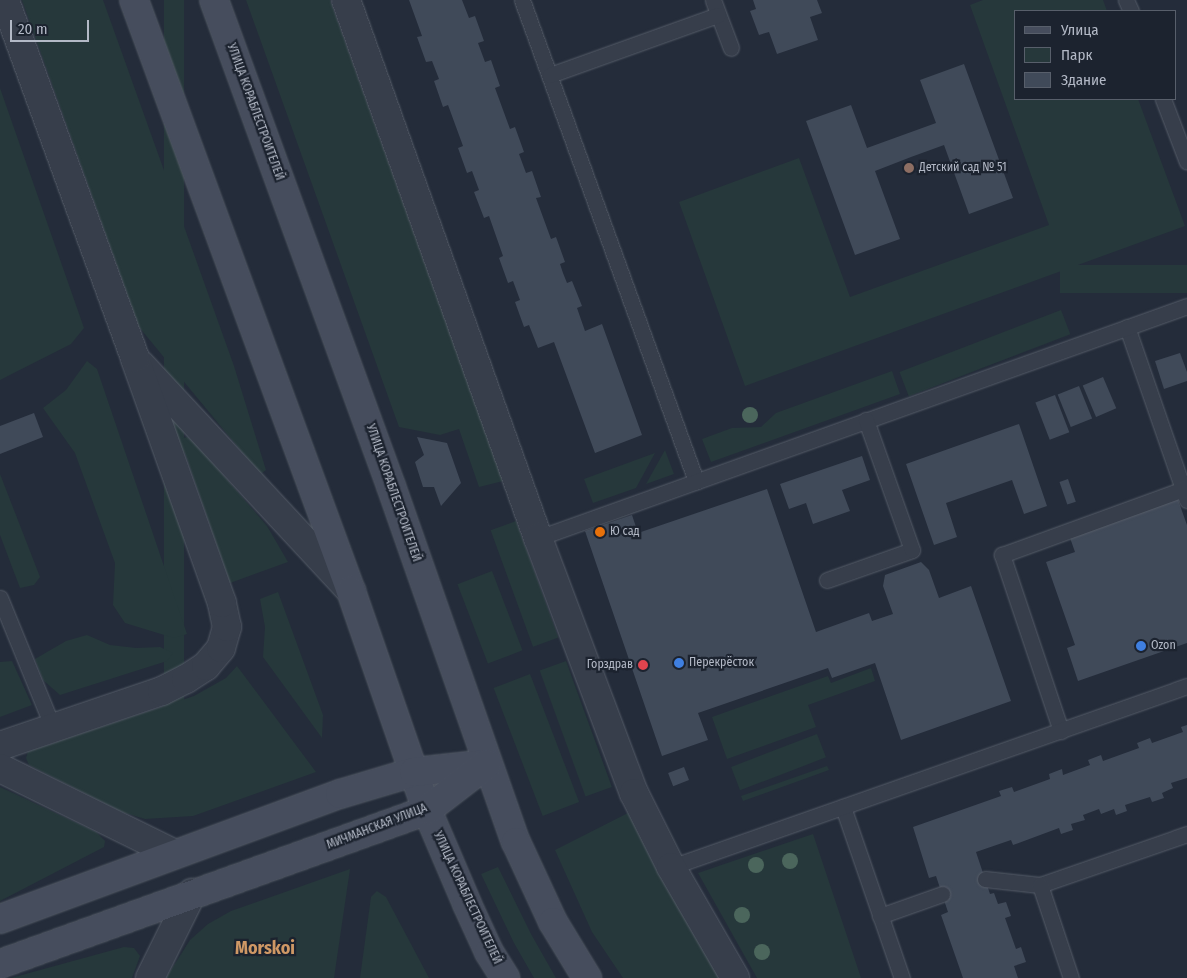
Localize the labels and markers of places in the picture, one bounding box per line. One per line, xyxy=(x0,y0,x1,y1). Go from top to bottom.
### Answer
place label: Детский сад № 51 xyxy=(919,161,1007,175)
marker: Детский сад № 51 xyxy=(903,162,915,174)
place label: Ю сад xyxy=(610,525,640,539)
marker: Ю сад xyxy=(594,526,606,538)
place label: Ozon xyxy=(1151,639,1176,653)
marker: Ozon xyxy=(1135,640,1147,652)
place label: Перекрёсток xyxy=(689,656,754,670)
marker: Перекрёсток xyxy=(673,657,685,669)
place label: Горздрав xyxy=(587,658,633,672)
marker: Горздрав xyxy=(637,659,649,671)

